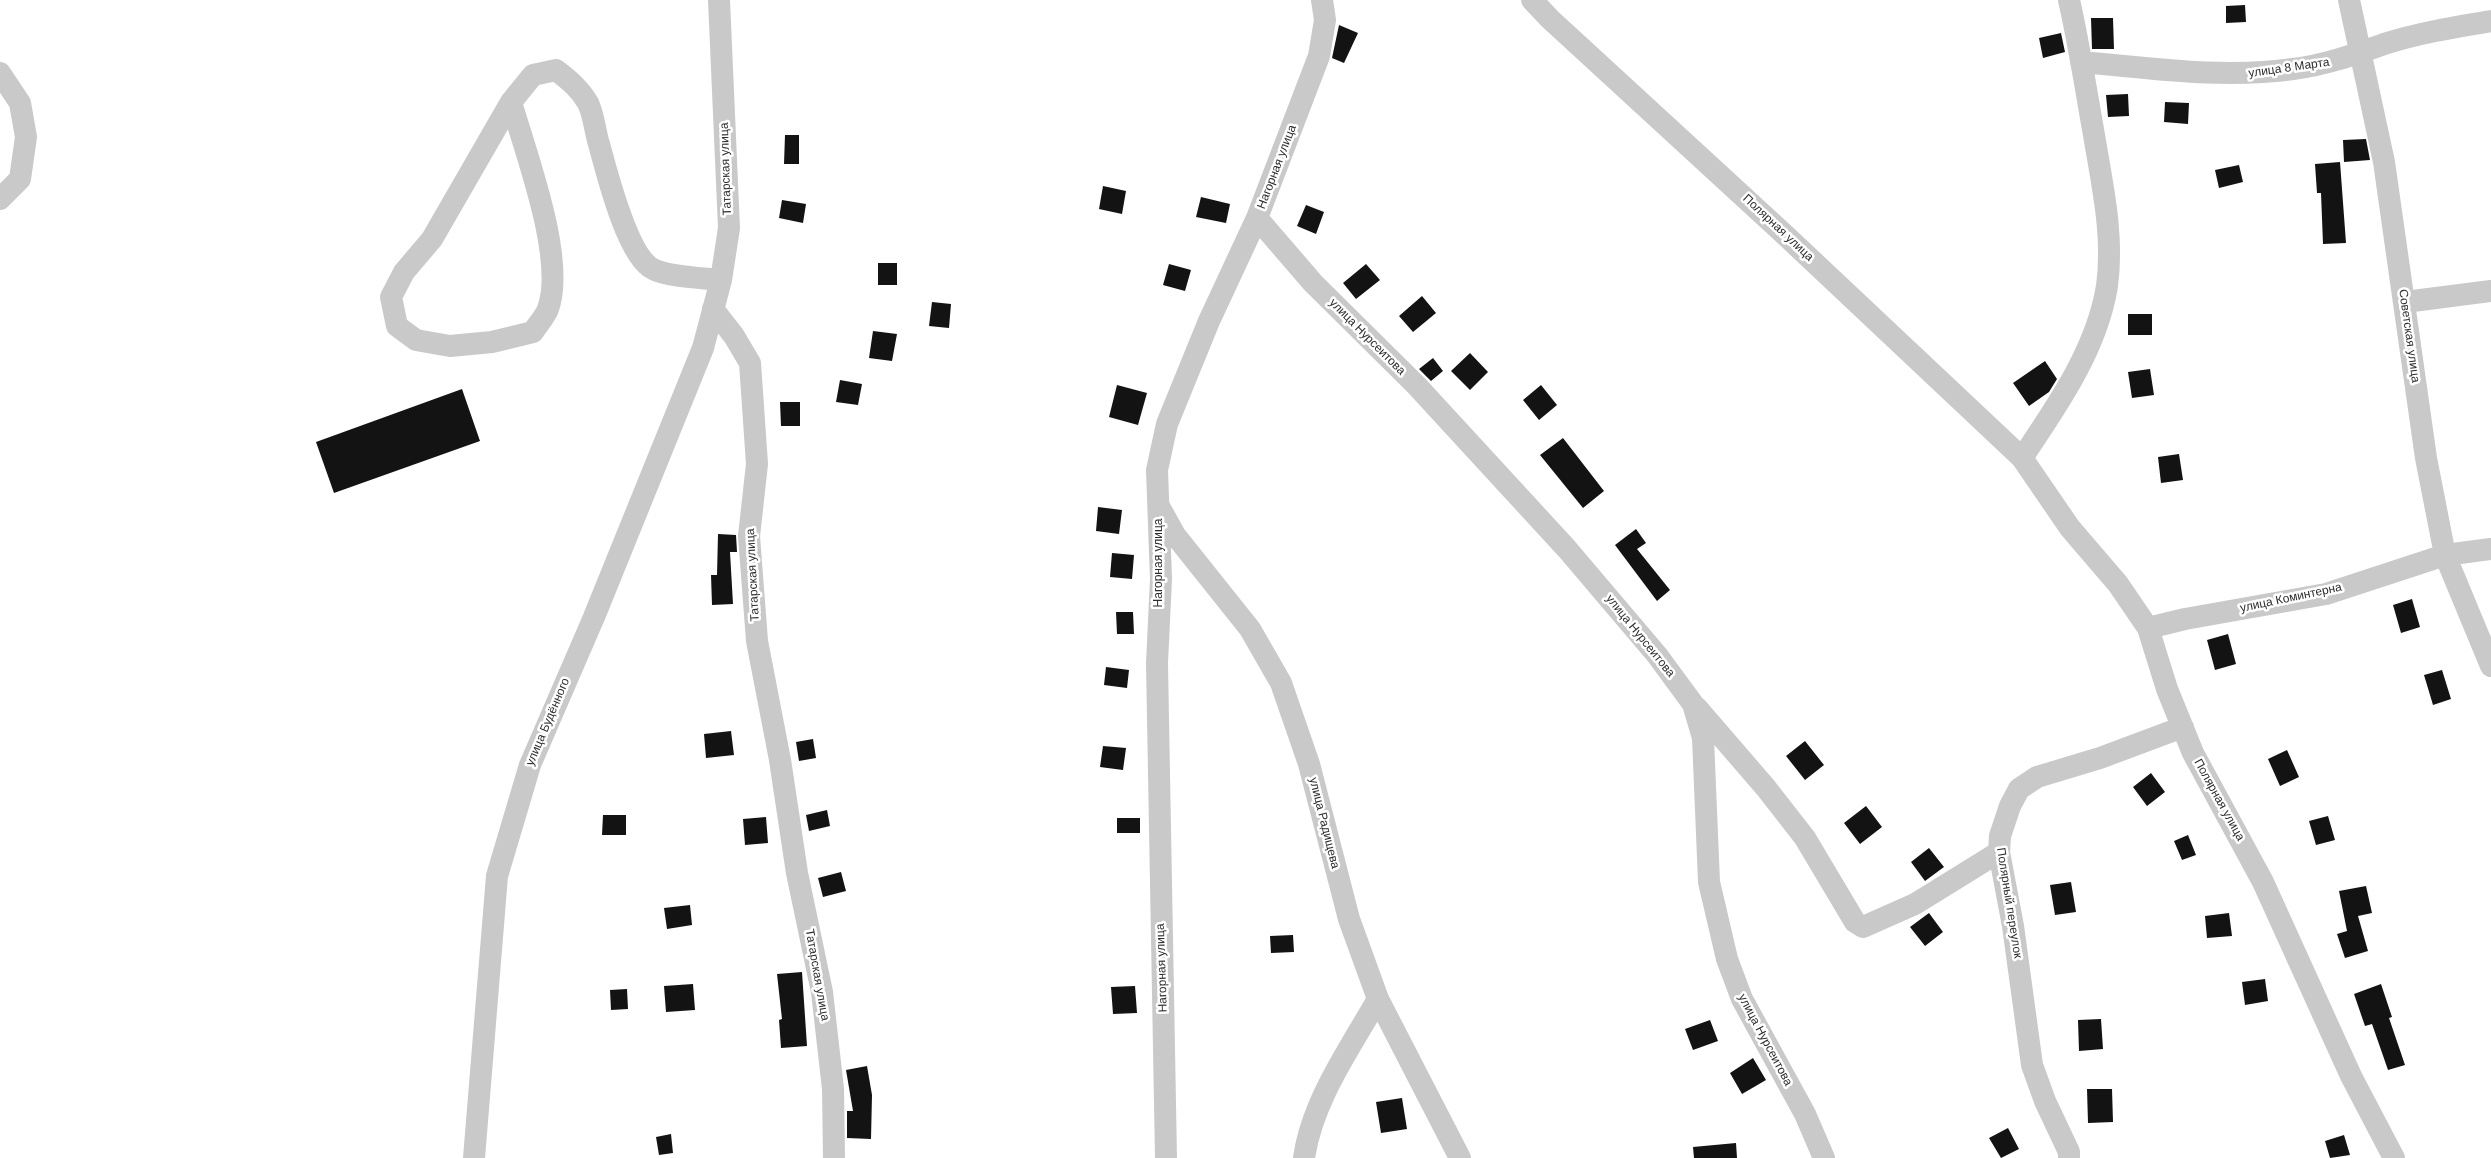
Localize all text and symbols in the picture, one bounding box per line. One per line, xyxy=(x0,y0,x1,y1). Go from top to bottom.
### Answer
street label: улица 8 Марта xyxy=(2248,55,2330,81)
street label: Татарская улица xyxy=(717,122,735,216)
street label: Нагорная улица xyxy=(1254,123,1300,211)
street label: Полярная улица xyxy=(1740,192,1816,264)
street label: Советская улица xyxy=(2395,288,2423,384)
street label: улица Нурсеитова xyxy=(1326,296,1408,378)
street label: Нагорная улица xyxy=(1152,519,1166,607)
street label: Татарская улица xyxy=(743,528,763,622)
street label: улица Коминтерна xyxy=(2239,580,2343,616)
street label: улица Нурсеитова xyxy=(1602,592,1678,680)
street label: улица Будённого xyxy=(523,676,573,768)
street label: Полярная улица xyxy=(2191,757,2247,843)
street label: улица Радищева xyxy=(1306,776,1342,870)
street label: Полярный переулок xyxy=(1993,847,2025,959)
street label: Нагорная улица xyxy=(1153,923,1171,1013)
street label: Татарская улица xyxy=(802,928,832,1022)
street label: улица Нурсеитова xyxy=(1735,992,1795,1088)

